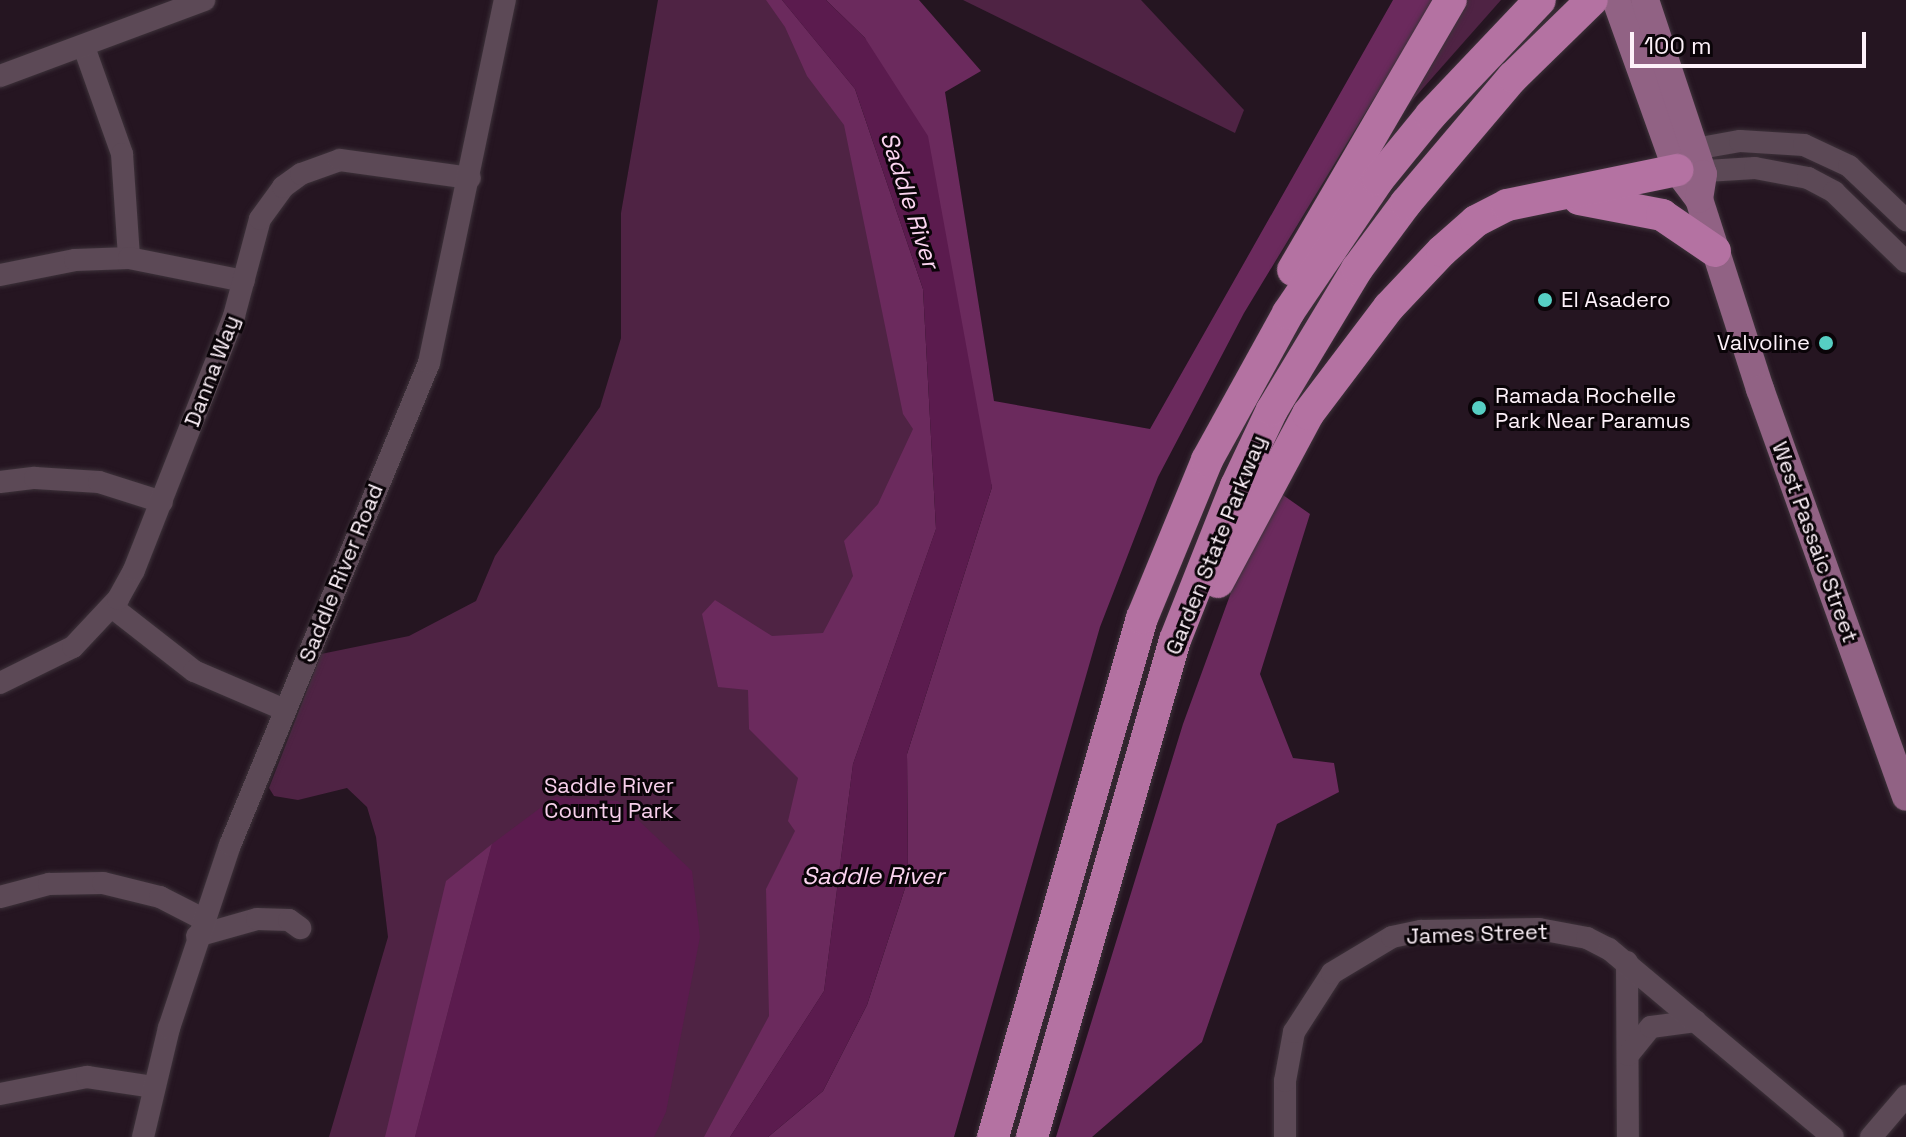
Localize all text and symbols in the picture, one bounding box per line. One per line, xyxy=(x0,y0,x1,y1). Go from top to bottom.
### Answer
scale bar xyxy=(1634,16,1870,66)
text: 100 m xyxy=(1644,30,1712,61)
water label: Saddle River xyxy=(874,128,946,272)
place label: El Asadero xyxy=(1561,287,1671,313)
marker: El Asadero xyxy=(1536,291,1554,309)
street label: Danna Way xyxy=(179,311,245,431)
place label: Valvoline xyxy=(1717,330,1810,356)
marker: Valvoline xyxy=(1817,334,1835,352)
place label: Ramada Rochelle Park Near Paramus xyxy=(1495,382,1691,434)
marker: Ramada Rochelle Park Near Paramus xyxy=(1470,399,1488,417)
street label: Garden State Parkway xyxy=(1160,431,1272,659)
street label: West Passaic Street xyxy=(1766,438,1864,646)
street label: Saddle River Road xyxy=(293,480,389,666)
park label: Saddle River County Park xyxy=(544,772,674,824)
water label: Saddle River xyxy=(802,862,944,890)
street label: James Street xyxy=(1406,918,1548,950)

